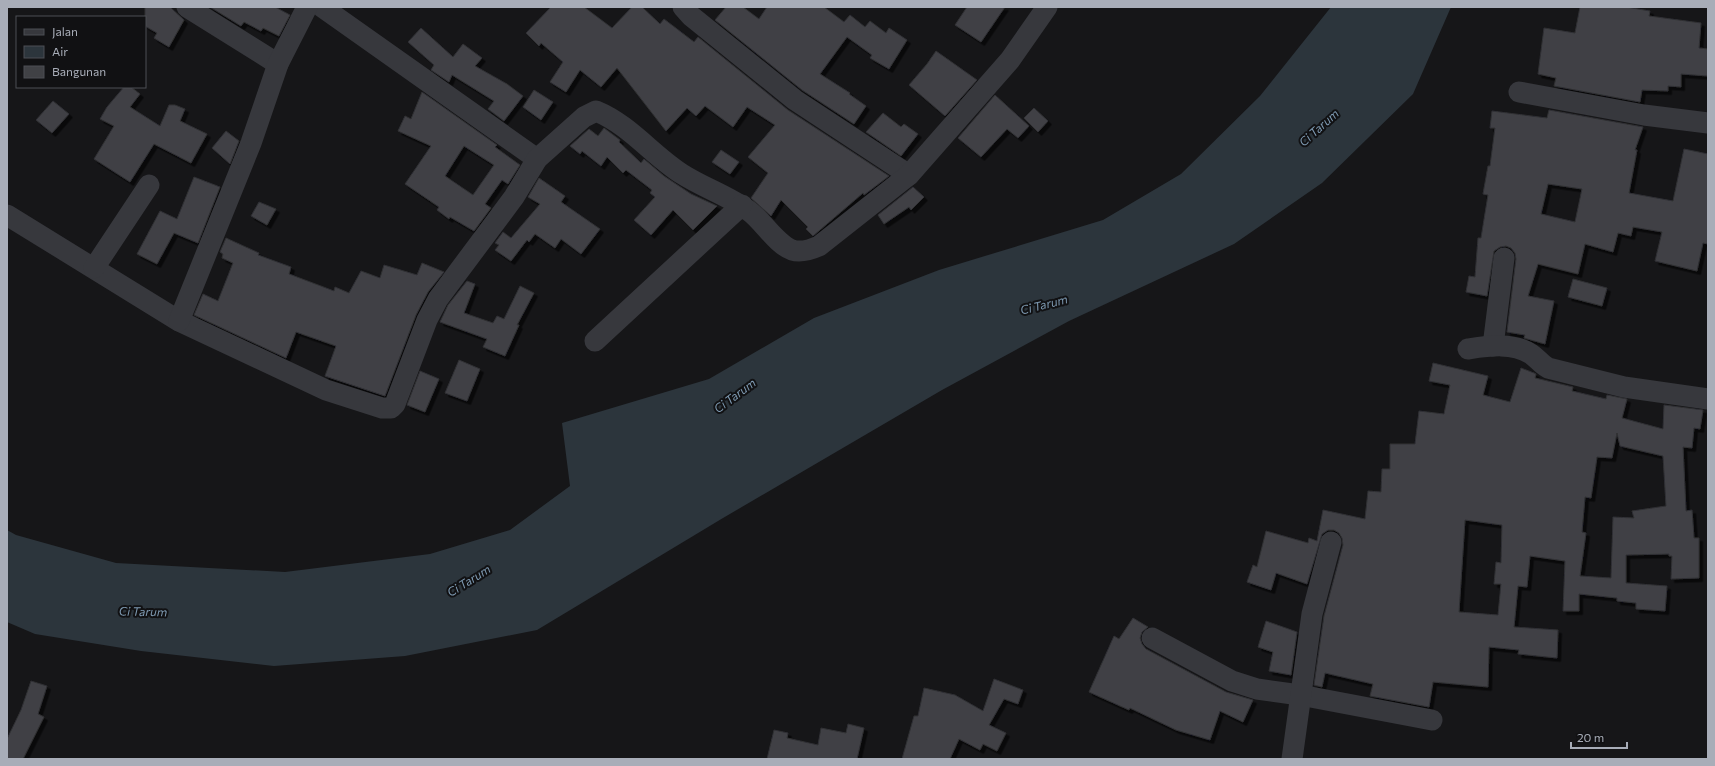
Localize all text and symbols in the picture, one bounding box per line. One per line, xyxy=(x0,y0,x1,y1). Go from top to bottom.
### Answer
legend xyxy=(16,16,146,88)
text: Jalan xyxy=(52,24,78,39)
text: Air xyxy=(52,44,68,58)
text: Bangunan xyxy=(52,64,106,78)
water label: Ci Tarum xyxy=(1296,106,1341,149)
water label: Ci Tarum xyxy=(1019,291,1069,317)
water label: Ci Tarum xyxy=(711,375,758,415)
water label: Ci Tarum xyxy=(444,561,493,599)
water label: Ci Tarum xyxy=(119,604,167,618)
scale bar xyxy=(1571,724,1627,750)
text: 20 m xyxy=(1577,730,1604,744)

